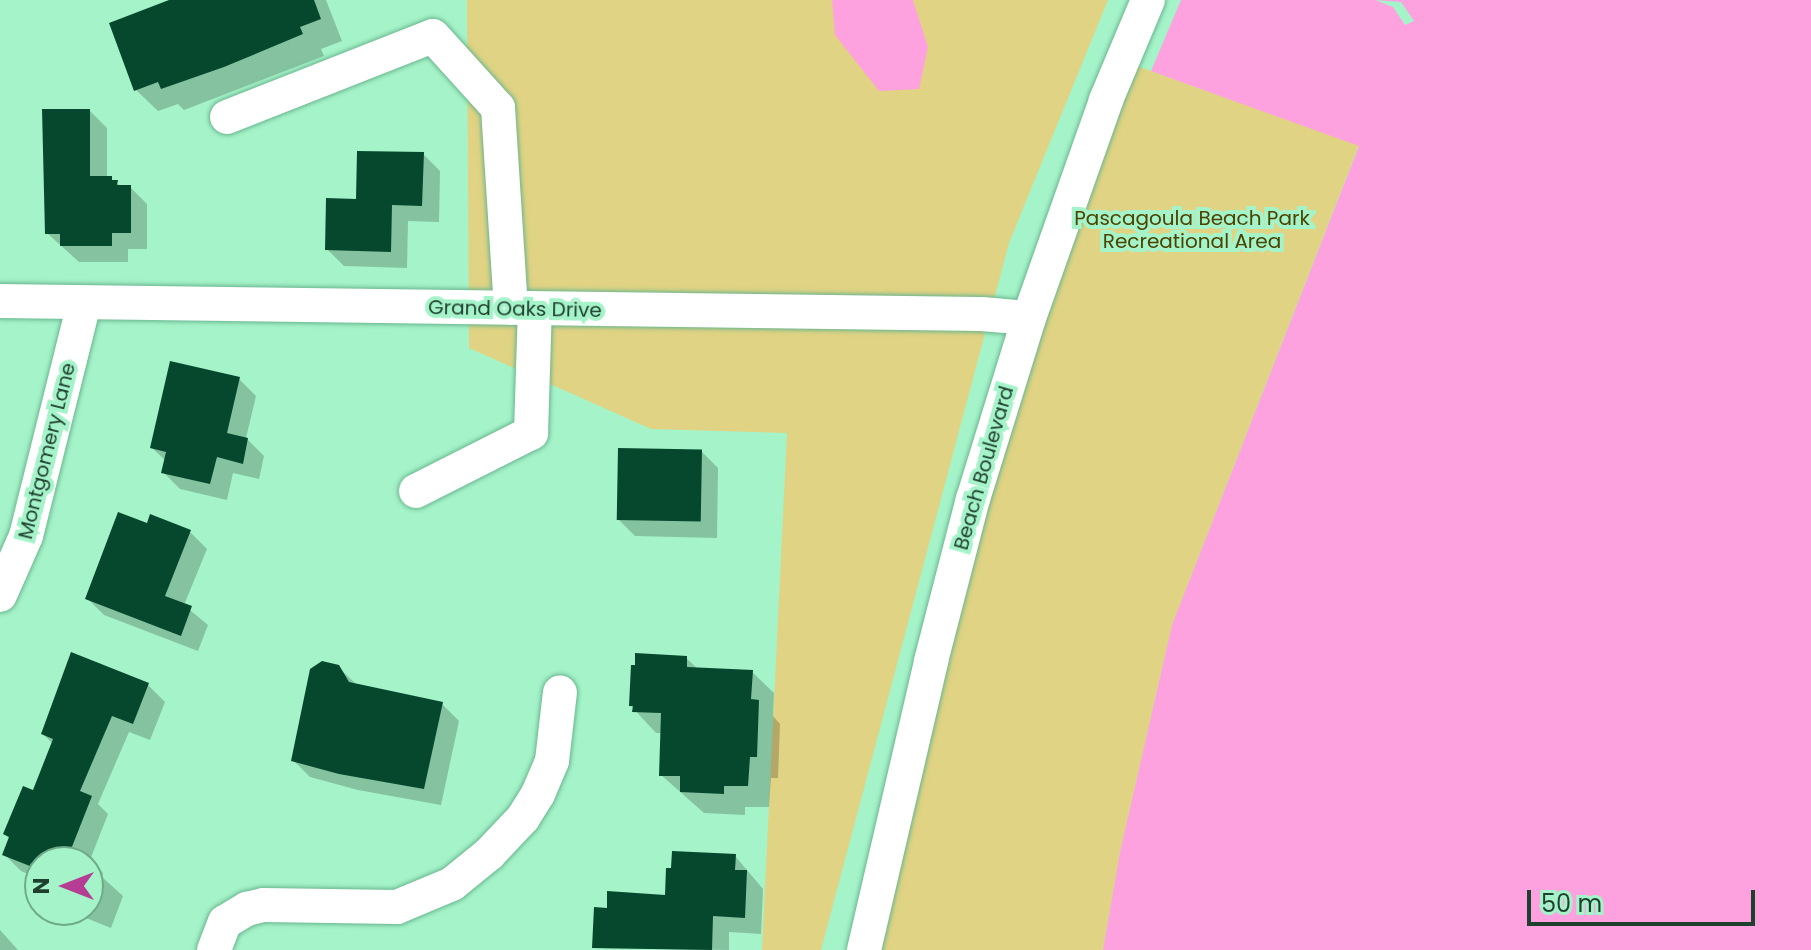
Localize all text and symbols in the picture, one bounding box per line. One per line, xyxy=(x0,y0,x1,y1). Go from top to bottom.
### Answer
park label: Pascagoula Beach Park Recreational Area xyxy=(1074,206,1310,253)
street label: Grand Oaks Drive xyxy=(428,295,602,323)
street label: Montgomery Lane xyxy=(13,360,81,542)
street label: Beach Boulevard xyxy=(949,383,1019,553)
north arrow xyxy=(24,846,104,926)
scale bar xyxy=(1531,874,1759,924)
text: N xyxy=(26,878,57,894)
text: 50 m xyxy=(1541,887,1602,920)

